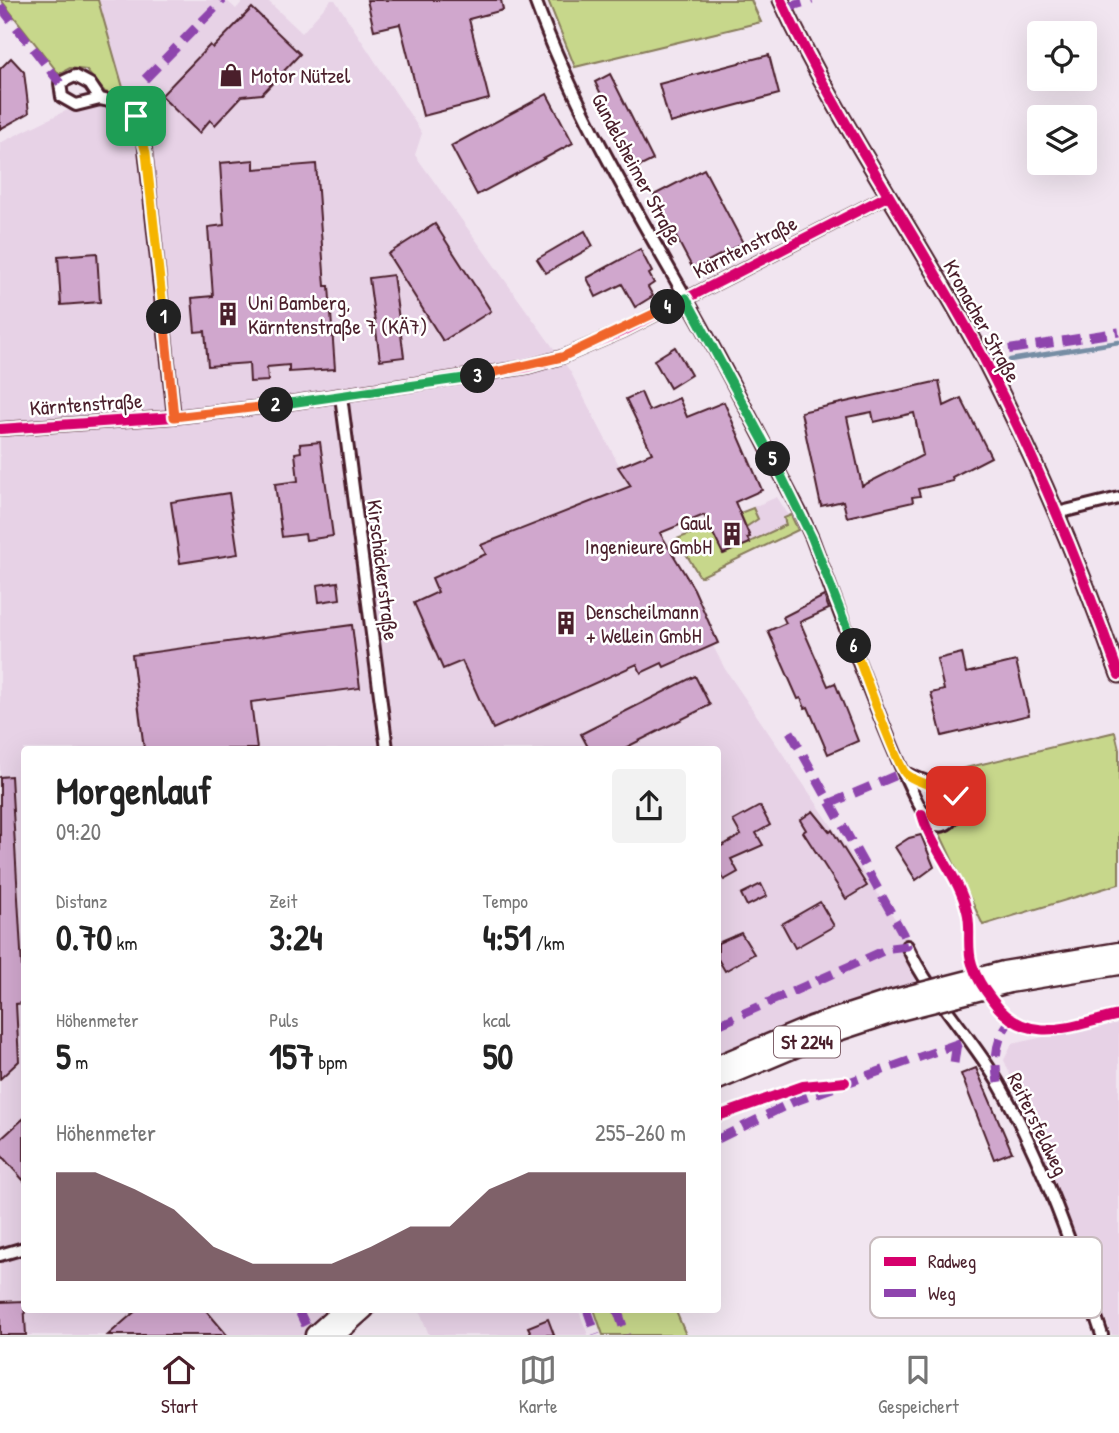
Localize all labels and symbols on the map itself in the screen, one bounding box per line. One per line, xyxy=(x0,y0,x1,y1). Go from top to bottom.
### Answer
shop icon: Motor Nützel xyxy=(217,61,245,89)
place label: Motor Nützel xyxy=(251,61,351,90)
pin xyxy=(106,86,166,146)
street label: Gundelsheimer Straße xyxy=(585,88,689,250)
street label: Kärntenstraße xyxy=(688,208,802,286)
street label: Kronacher Straße xyxy=(936,254,1028,388)
place label: Uni Bamberg, Kärntenstraße 7 (KÄ7) xyxy=(248,288,427,341)
pin: 4 xyxy=(650,290,686,324)
pin: 1 xyxy=(146,300,182,334)
building icon: Uni Bamberg, Kärntenstraße 7 (KÄ7) xyxy=(214,300,242,328)
pin: 3 xyxy=(461,358,496,394)
street label: Kärntenstraße xyxy=(29,386,143,422)
pin: 2 xyxy=(258,388,294,422)
pin: 5 xyxy=(756,442,790,476)
street label: Kirschäckerstraße xyxy=(360,498,406,642)
place label: Gaul Ingenieure GmbH xyxy=(585,508,712,561)
building icon: Gaul Ingenieure GmbH xyxy=(718,520,746,548)
place label: Denscheilmann + Wellein GmbH xyxy=(586,597,702,650)
building icon: Denscheilmann + Wellein GmbH xyxy=(552,609,580,637)
pin: 6 xyxy=(836,628,872,664)
pin xyxy=(926,766,986,826)
road number: St 2244 xyxy=(774,1026,840,1058)
street label: Reitersfeldweg xyxy=(1001,1068,1075,1180)
legend xyxy=(870,1237,1102,1318)
text: Radweg xyxy=(928,1248,976,1274)
text: Weg xyxy=(928,1280,956,1306)

